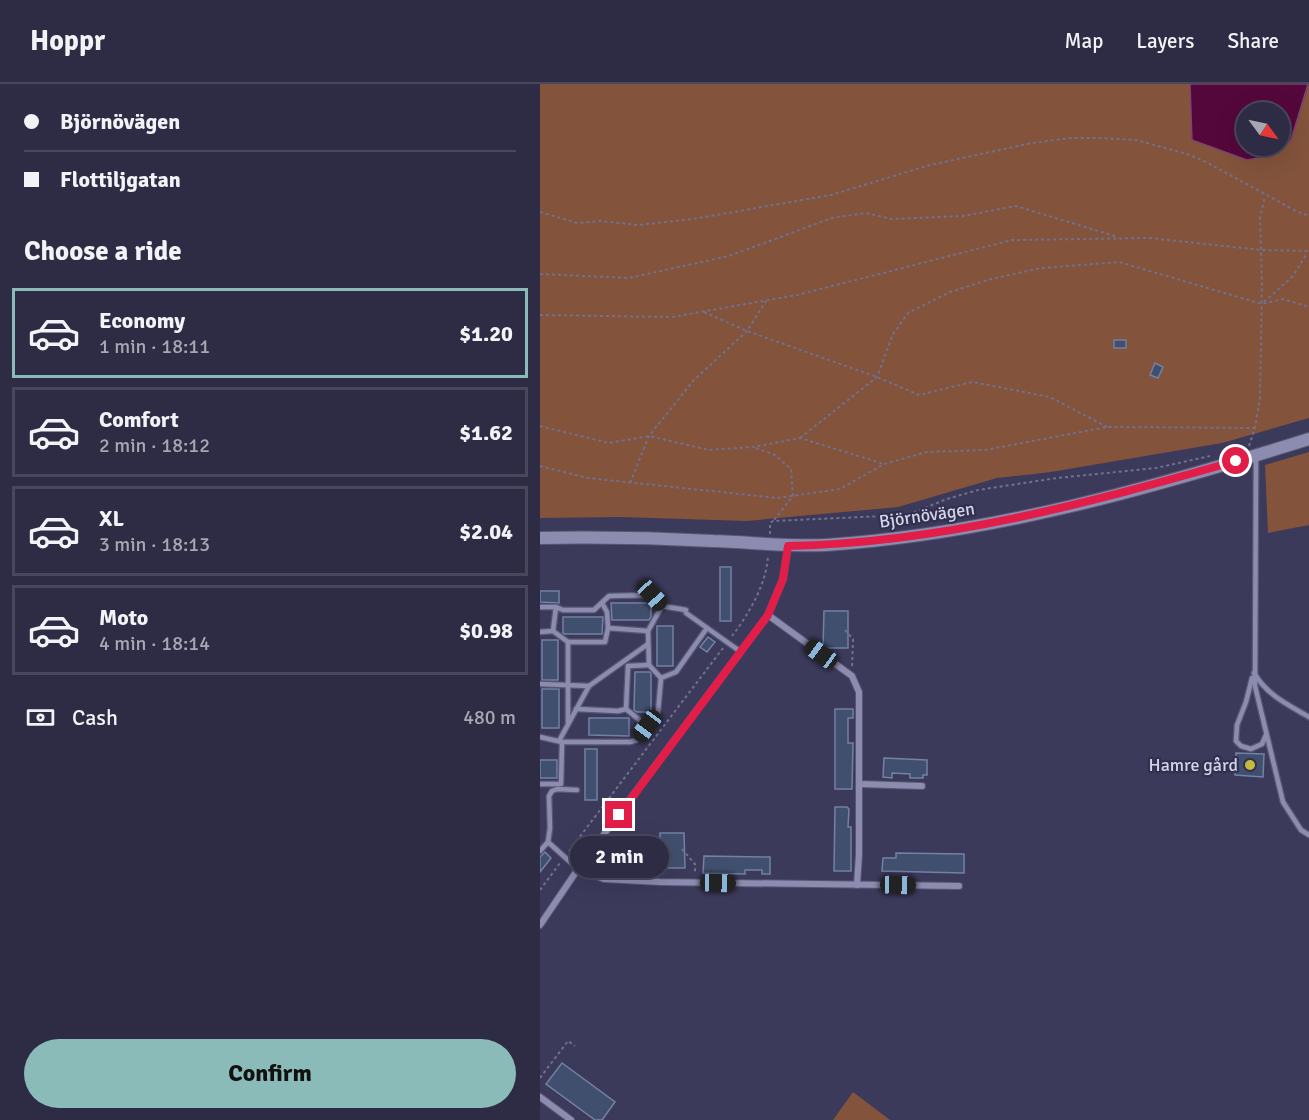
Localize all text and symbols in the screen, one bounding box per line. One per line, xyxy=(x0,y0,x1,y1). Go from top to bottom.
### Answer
text: Hoppr xyxy=(30,24,105,58)
text: Map xyxy=(1065,28,1103,54)
text: Layers xyxy=(1136,28,1194,54)
text: Share xyxy=(1227,28,1279,54)
north arrow xyxy=(1236,102,1290,156)
map controls xyxy=(1236,102,1290,156)
text: Björnövägen xyxy=(60,108,180,135)
text: Flottiljgatan xyxy=(60,166,181,193)
text: Choose a ride xyxy=(24,235,182,268)
icon: car xyxy=(27,306,81,360)
text: Economy xyxy=(99,307,185,334)
text: $1.20 xyxy=(459,320,513,347)
text: 1 min · 18:11 xyxy=(99,334,210,359)
icon: car xyxy=(27,405,81,459)
text: Comfort xyxy=(99,406,179,433)
text: $1.62 xyxy=(459,419,513,446)
text: 2 min · 18:12 xyxy=(99,433,210,458)
route start xyxy=(1222,447,1249,474)
street label: Björnövägen xyxy=(878,497,976,533)
icon: car xyxy=(27,504,81,558)
text: XL xyxy=(99,505,124,532)
text: $2.04 xyxy=(459,518,513,545)
text: 3 min · 18:13 xyxy=(99,532,210,557)
car xyxy=(633,576,671,614)
icon: car xyxy=(27,603,81,657)
text: Moto xyxy=(99,604,148,631)
text: $0.98 xyxy=(459,617,513,644)
text: 4 min · 18:14 xyxy=(99,631,210,656)
car xyxy=(801,636,841,672)
icon: cash xyxy=(24,701,57,734)
text: Cash xyxy=(72,704,118,731)
text: 480 m xyxy=(463,705,516,730)
car xyxy=(629,706,665,746)
place label: Hamre gård xyxy=(1149,754,1238,776)
marker: Hamre gård xyxy=(1243,758,1257,772)
route end xyxy=(605,801,632,828)
callout: 2 min xyxy=(569,836,668,878)
text: 2 min xyxy=(595,844,644,869)
car xyxy=(700,874,736,892)
car xyxy=(880,876,916,894)
button: Confirm xyxy=(24,1039,516,1108)

